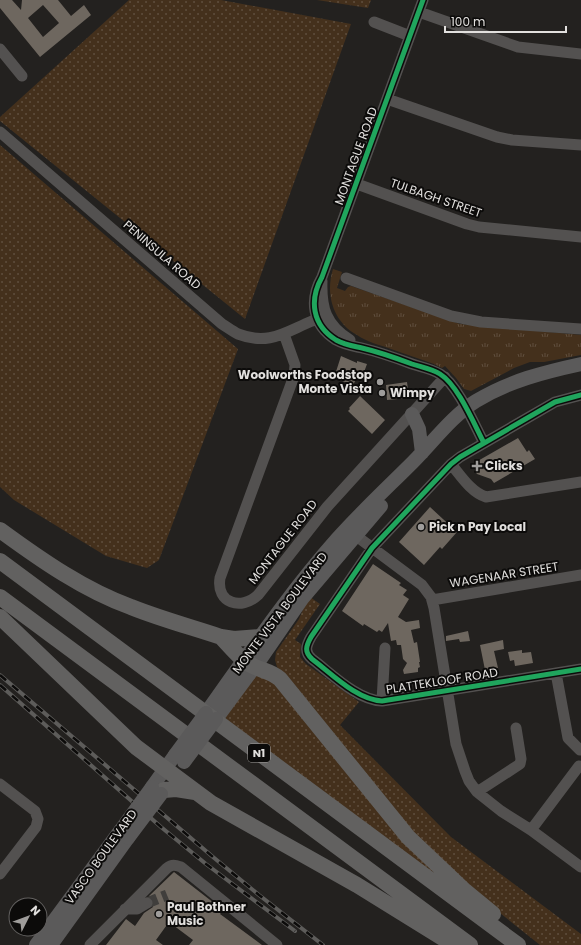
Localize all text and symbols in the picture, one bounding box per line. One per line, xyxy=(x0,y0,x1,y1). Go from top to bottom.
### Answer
scale bar xyxy=(445,8,566,34)
text: 100 m xyxy=(451,13,485,30)
street label: MONTAGUE ROAD xyxy=(330,105,381,207)
street label: TULBAGH STREET xyxy=(388,174,485,221)
street label: PENINSULA ROAD xyxy=(120,216,205,293)
place label: Woolworths Foodstop Monte Vista xyxy=(238,366,372,397)
marker: Woolworths Foodstop Monte Vista xyxy=(375,377,385,387)
place label: Wimpy xyxy=(390,384,435,401)
marker: Wimpy xyxy=(377,388,387,398)
place label: Clicks xyxy=(485,457,523,474)
marker: Clicks xyxy=(472,461,482,471)
street label: MONTAGUE ROAD xyxy=(244,496,321,587)
place label: Pick n Pay Local xyxy=(429,518,526,535)
marker: Pick n Pay Local xyxy=(416,522,426,532)
street label: MONTE VISTA BOULEVARD xyxy=(228,548,331,677)
street label: WAGENAAR STREET xyxy=(448,557,560,592)
street label: PLATTEKLOOF ROAD xyxy=(385,663,499,698)
road number: N1 xyxy=(248,744,270,762)
street label: VASCO BOULEVARD xyxy=(60,806,141,908)
north arrow xyxy=(8,897,48,937)
place label: Paul Bothner Music xyxy=(167,898,246,929)
text: N xyxy=(27,902,44,919)
marker: Paul Bothner Music xyxy=(154,909,164,919)

